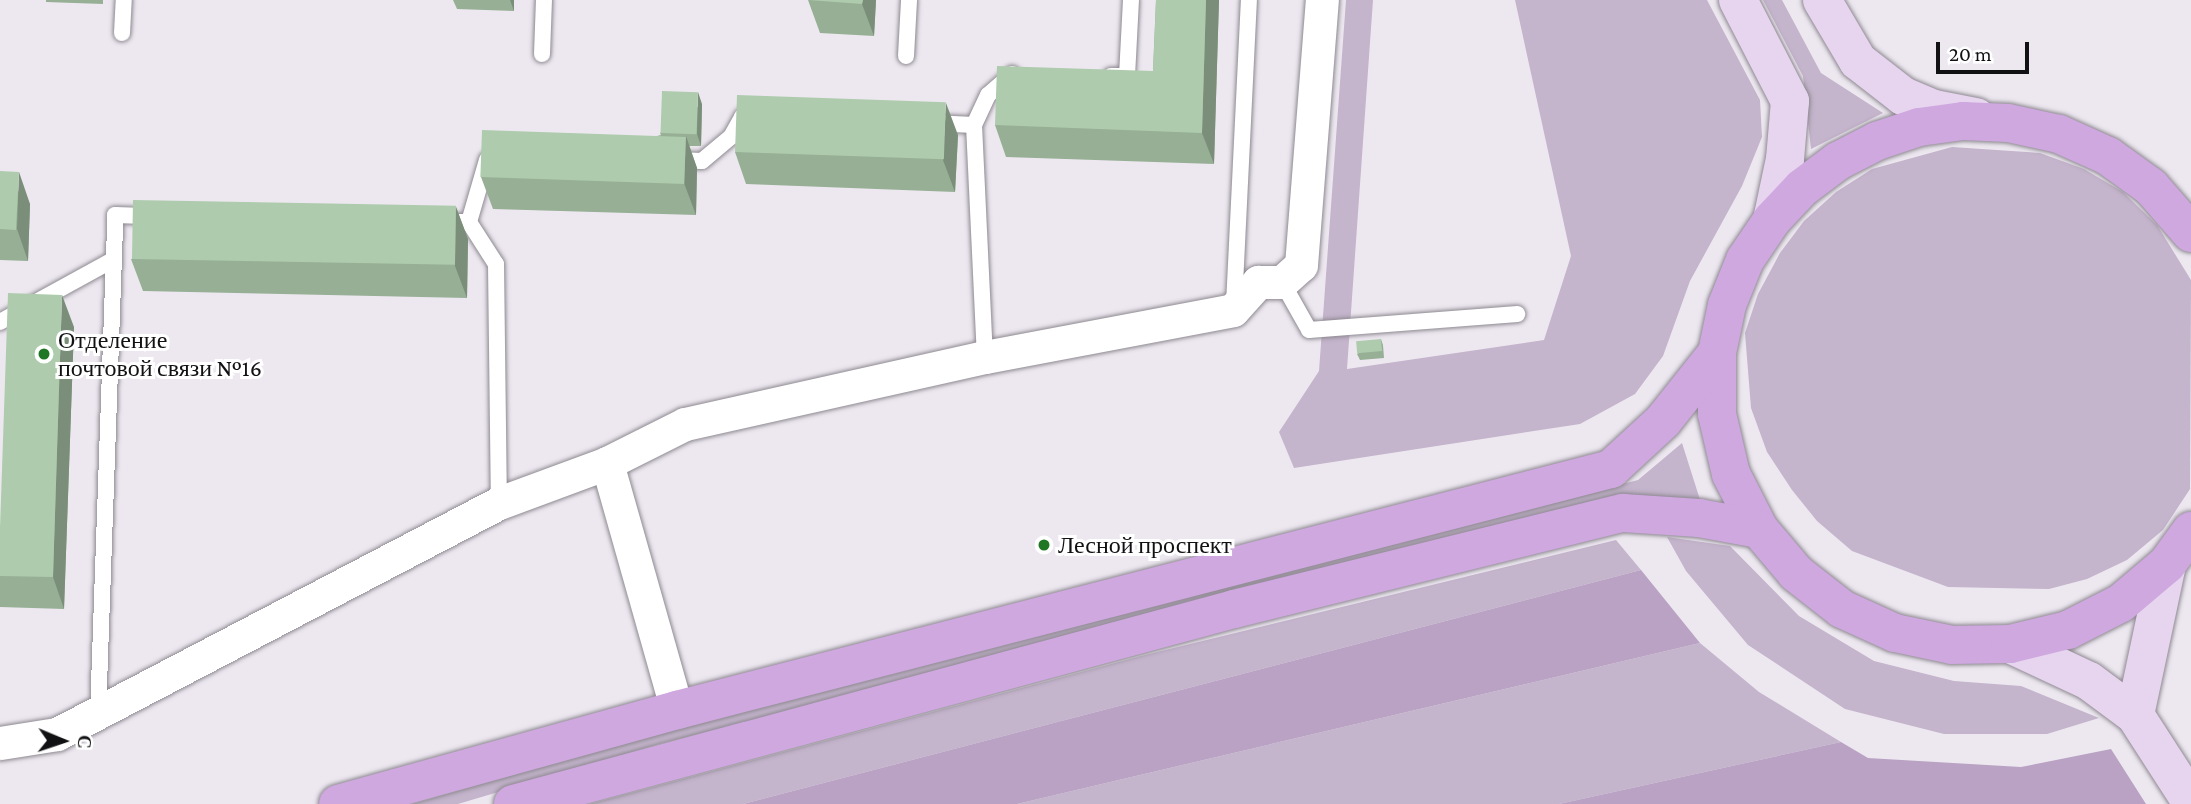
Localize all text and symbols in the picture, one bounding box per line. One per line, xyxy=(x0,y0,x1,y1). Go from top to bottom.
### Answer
scale bar xyxy=(1939,28,2032,72)
text: 20 m xyxy=(1949,42,1992,66)
place label: Отделение почтовой связи №16 xyxy=(58,326,262,382)
marker: Отделение почтовой связи №16 xyxy=(36,346,52,362)
place label: Лесной проспект xyxy=(1058,531,1232,559)
marker: Лесной проспект xyxy=(1036,537,1052,553)
north arrow xyxy=(28,706,98,776)
text: С xyxy=(74,735,95,749)

